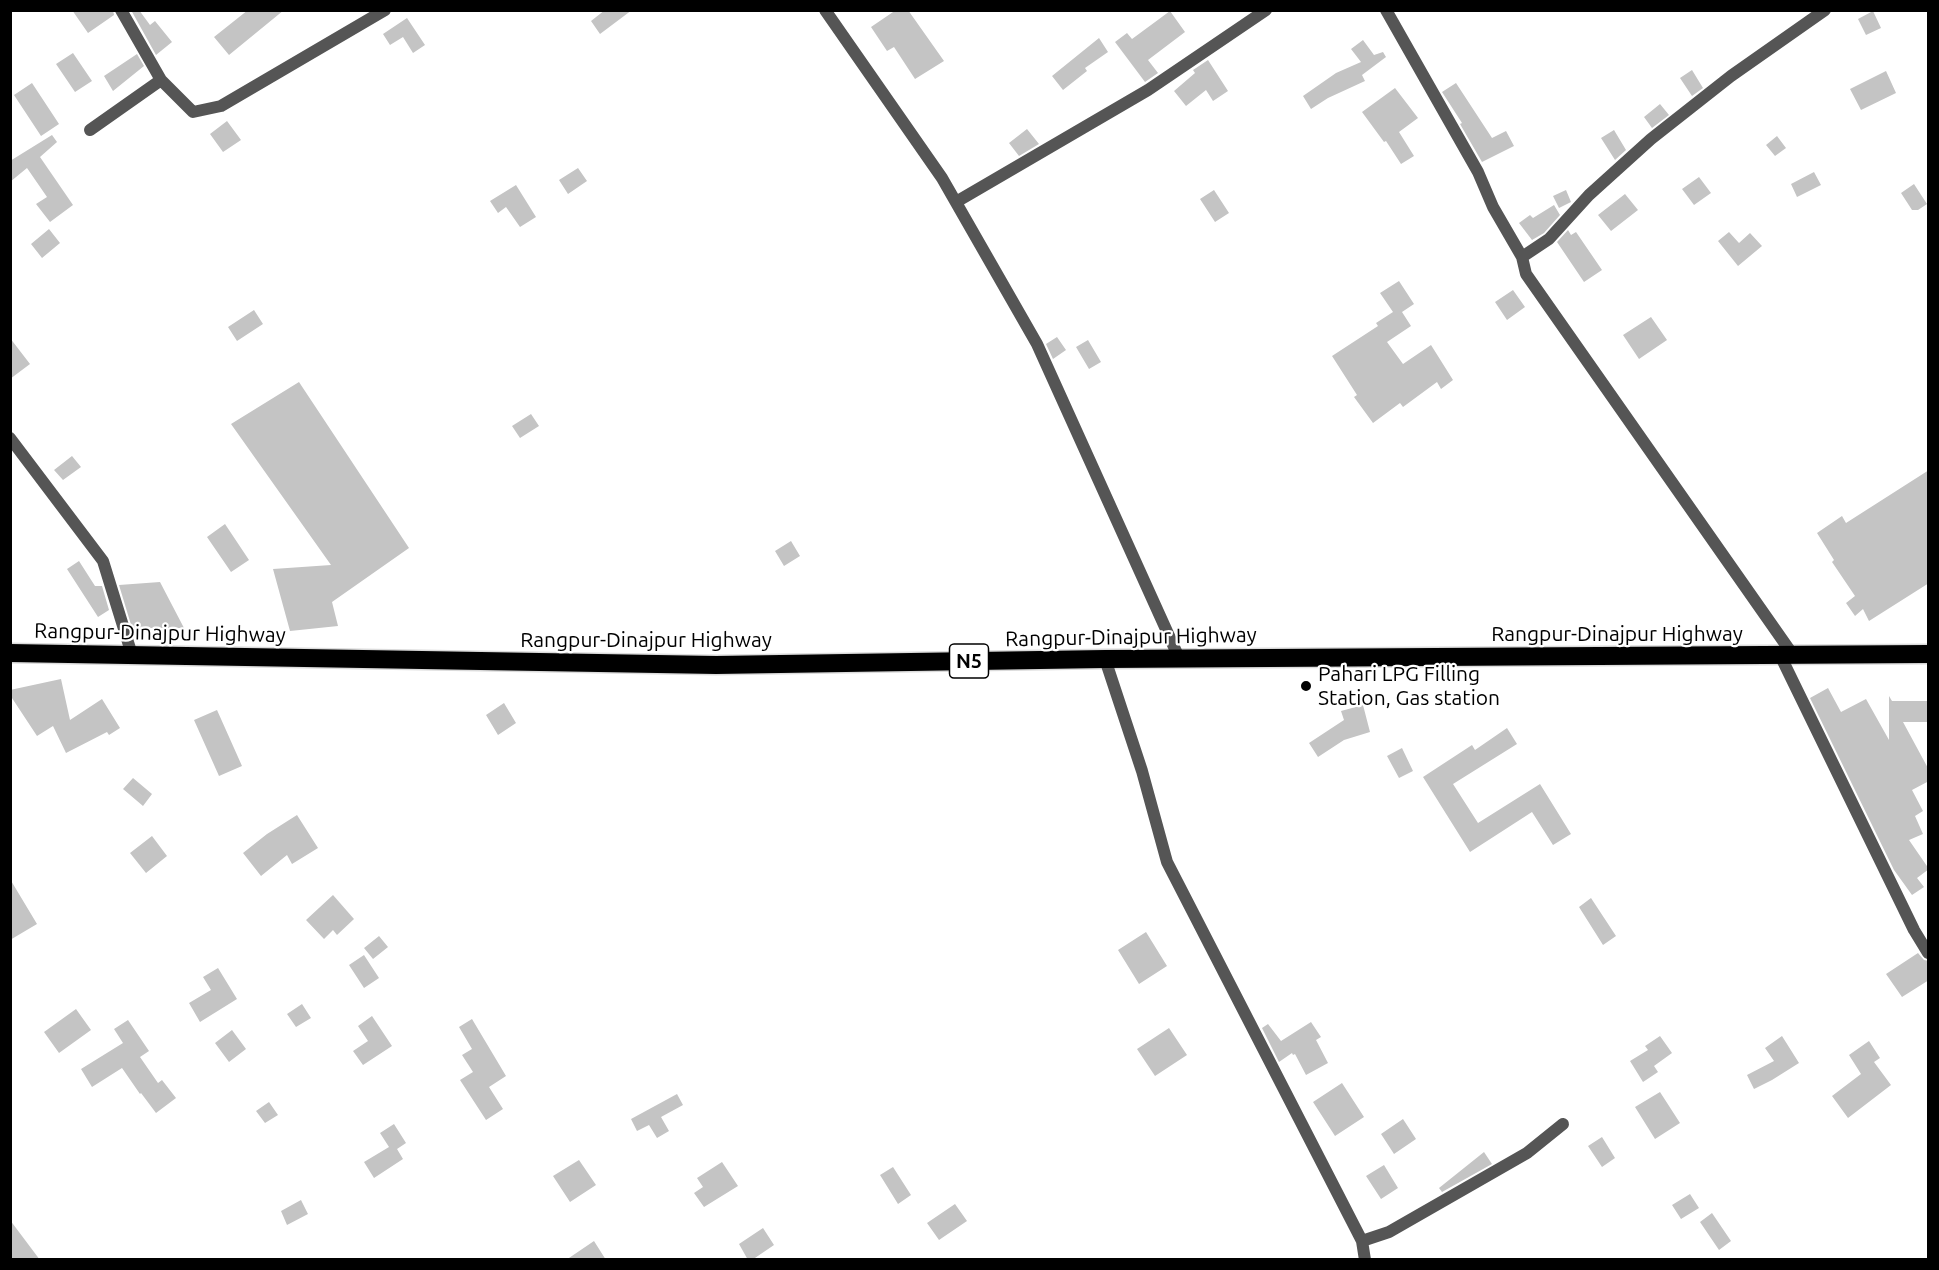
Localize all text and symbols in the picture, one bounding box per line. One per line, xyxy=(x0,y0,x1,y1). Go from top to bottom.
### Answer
street label: Rangpur-Dinajpur Highway xyxy=(34,618,286,648)
street label: Rangpur-Dinajpur Highway xyxy=(1491,621,1743,647)
street label: Rangpur-Dinajpur Highway xyxy=(1005,622,1257,652)
street label: Rangpur-Dinajpur Highway xyxy=(520,627,772,653)
road number: N5 xyxy=(950,644,988,678)
place label: Pahari LPG Filling Station, Gas station xyxy=(1318,661,1500,711)
marker: Pahari LPG Filling Station, Gas station xyxy=(1299,679,1313,693)

